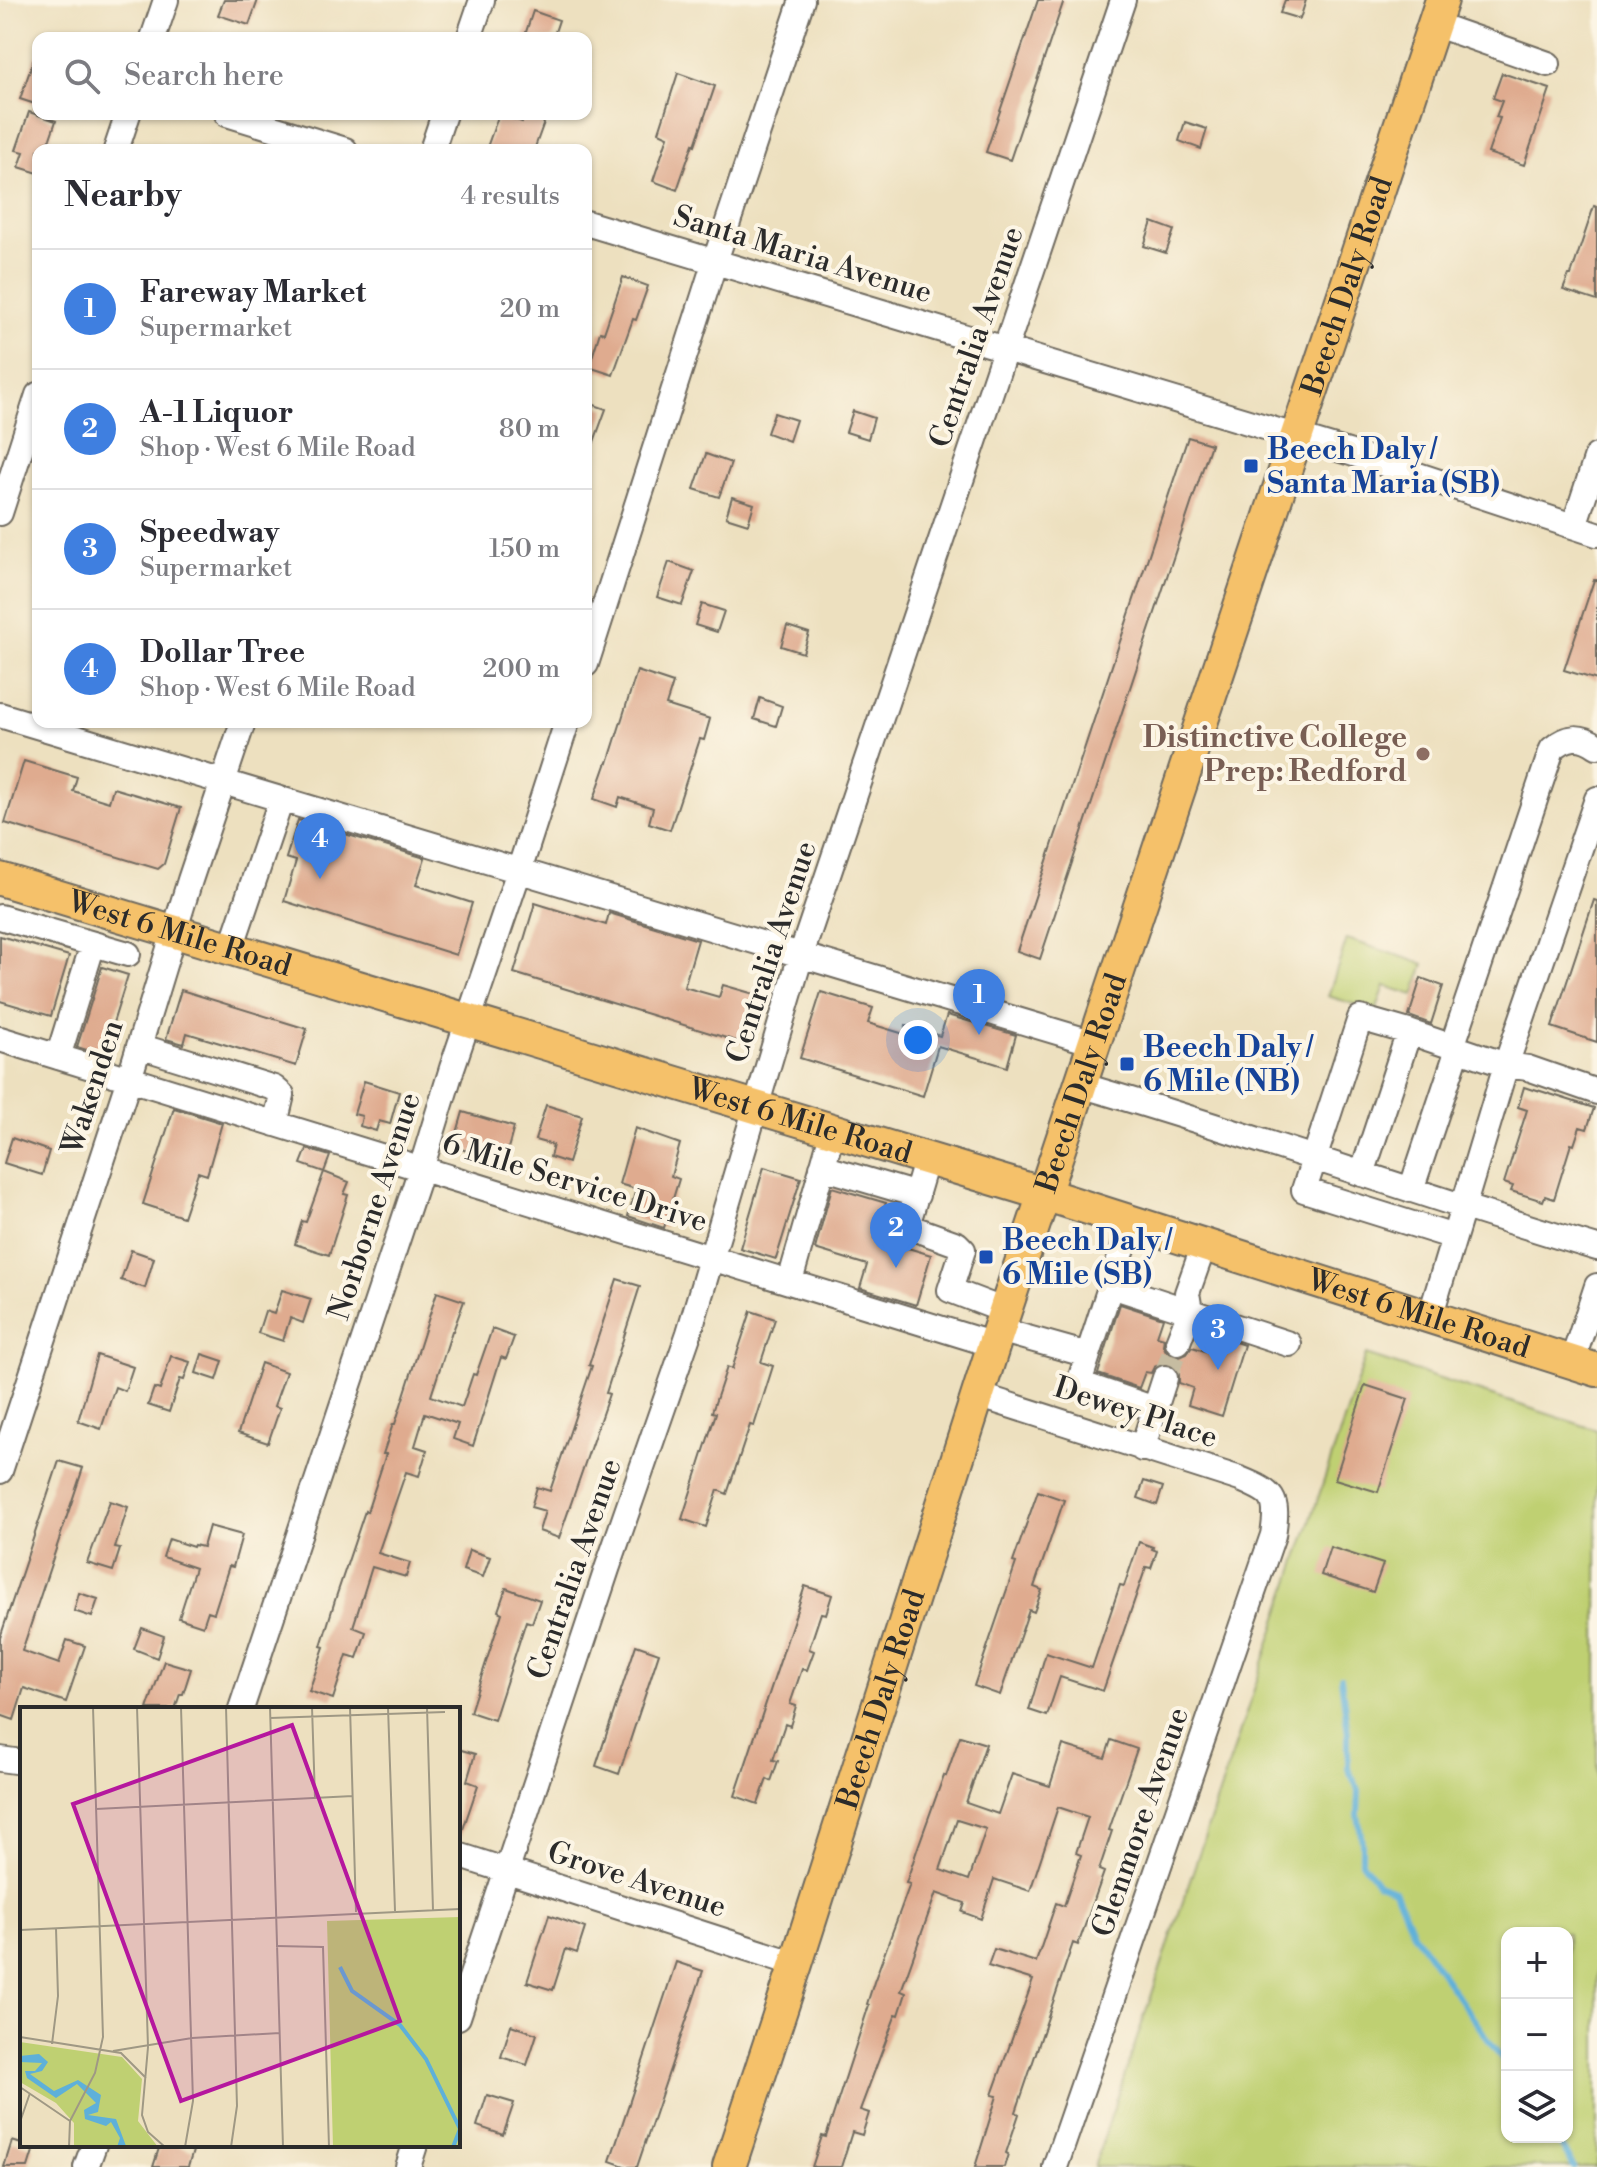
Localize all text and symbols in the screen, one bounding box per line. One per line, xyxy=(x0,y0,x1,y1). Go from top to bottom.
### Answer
search box xyxy=(32,32,592,120)
icon: search xyxy=(60,54,104,98)
text: Search here xyxy=(124,57,284,95)
street label: Beech Daly Road xyxy=(1293,172,1402,401)
text: Nearby xyxy=(64,175,182,217)
text: 4 results xyxy=(461,180,560,212)
street label: Santa Maria Avenue xyxy=(669,198,936,312)
street label: Centralia Avenue xyxy=(921,222,1033,453)
text: Fareway Market xyxy=(140,274,366,312)
text: 1 xyxy=(84,293,96,325)
text: 20 m xyxy=(500,293,560,325)
text: Supermarket xyxy=(140,312,292,344)
text: A-1 Liquor xyxy=(140,394,293,432)
text: 2 xyxy=(82,413,98,445)
text: 80 m xyxy=(499,413,560,445)
place label: Beech Daly / Santa Maria (SB) xyxy=(1267,431,1500,503)
text: Shop · West 6 Mile Road xyxy=(140,432,415,464)
marker: Beech Daly / Santa Maria (SB) xyxy=(1242,457,1260,475)
text: Speedway xyxy=(140,514,279,552)
text: 3 xyxy=(82,533,98,565)
text: 150 m xyxy=(489,533,560,565)
text: Supermarket xyxy=(140,552,292,584)
text: Dollar Tree xyxy=(140,634,305,672)
text: 4 xyxy=(81,653,99,685)
text: 200 m xyxy=(483,653,560,685)
text: Shop · West 6 Mile Road xyxy=(140,672,415,704)
place label: Distinctive College Prep: Redford xyxy=(1143,719,1407,791)
marker: Distinctive College Prep: Redford xyxy=(1414,745,1432,763)
pin: 4 xyxy=(294,813,346,879)
street label: Centralia Avenue xyxy=(718,836,826,1068)
street label: West 6 Mile Road xyxy=(63,882,296,986)
pin: 1 xyxy=(953,969,1005,1035)
street label: Beech Daly Road xyxy=(1028,969,1136,1198)
street label: Wakenden xyxy=(53,1015,133,1160)
your location xyxy=(898,1020,938,1060)
place label: Beech Daly / 6 Mile (NB) xyxy=(1143,1029,1314,1101)
marker: Beech Daly / 6 Mile (NB) xyxy=(1118,1055,1136,1073)
street label: West 6 Mile Road xyxy=(683,1070,916,1173)
street label: Norborne Avenue xyxy=(320,1088,430,1325)
street label: 6 Mile Service Drive xyxy=(438,1125,712,1241)
pin: 2 xyxy=(870,1202,922,1268)
place label: Beech Daly / 6 Mile (SB) xyxy=(1002,1222,1173,1294)
marker: Beech Daly / 6 Mile (SB) xyxy=(977,1248,995,1266)
street label: West 6 Mile Road xyxy=(1302,1261,1535,1367)
pin: 3 xyxy=(1192,1304,1244,1370)
street label: Dewey Place xyxy=(1049,1369,1222,1457)
street label: Centralia Avenue xyxy=(519,1454,631,1685)
street label: Beech Daly Road xyxy=(828,1585,934,1815)
street label: Glenmore Avenue xyxy=(1084,1703,1198,1942)
inset map xyxy=(20,1707,460,2147)
street label: Grove Avenue xyxy=(543,1833,731,1927)
map controls xyxy=(1501,1927,1573,2143)
button: + xyxy=(1501,1927,1573,1999)
button: − xyxy=(1501,1999,1573,2071)
button: layers xyxy=(1501,2071,1573,2143)

